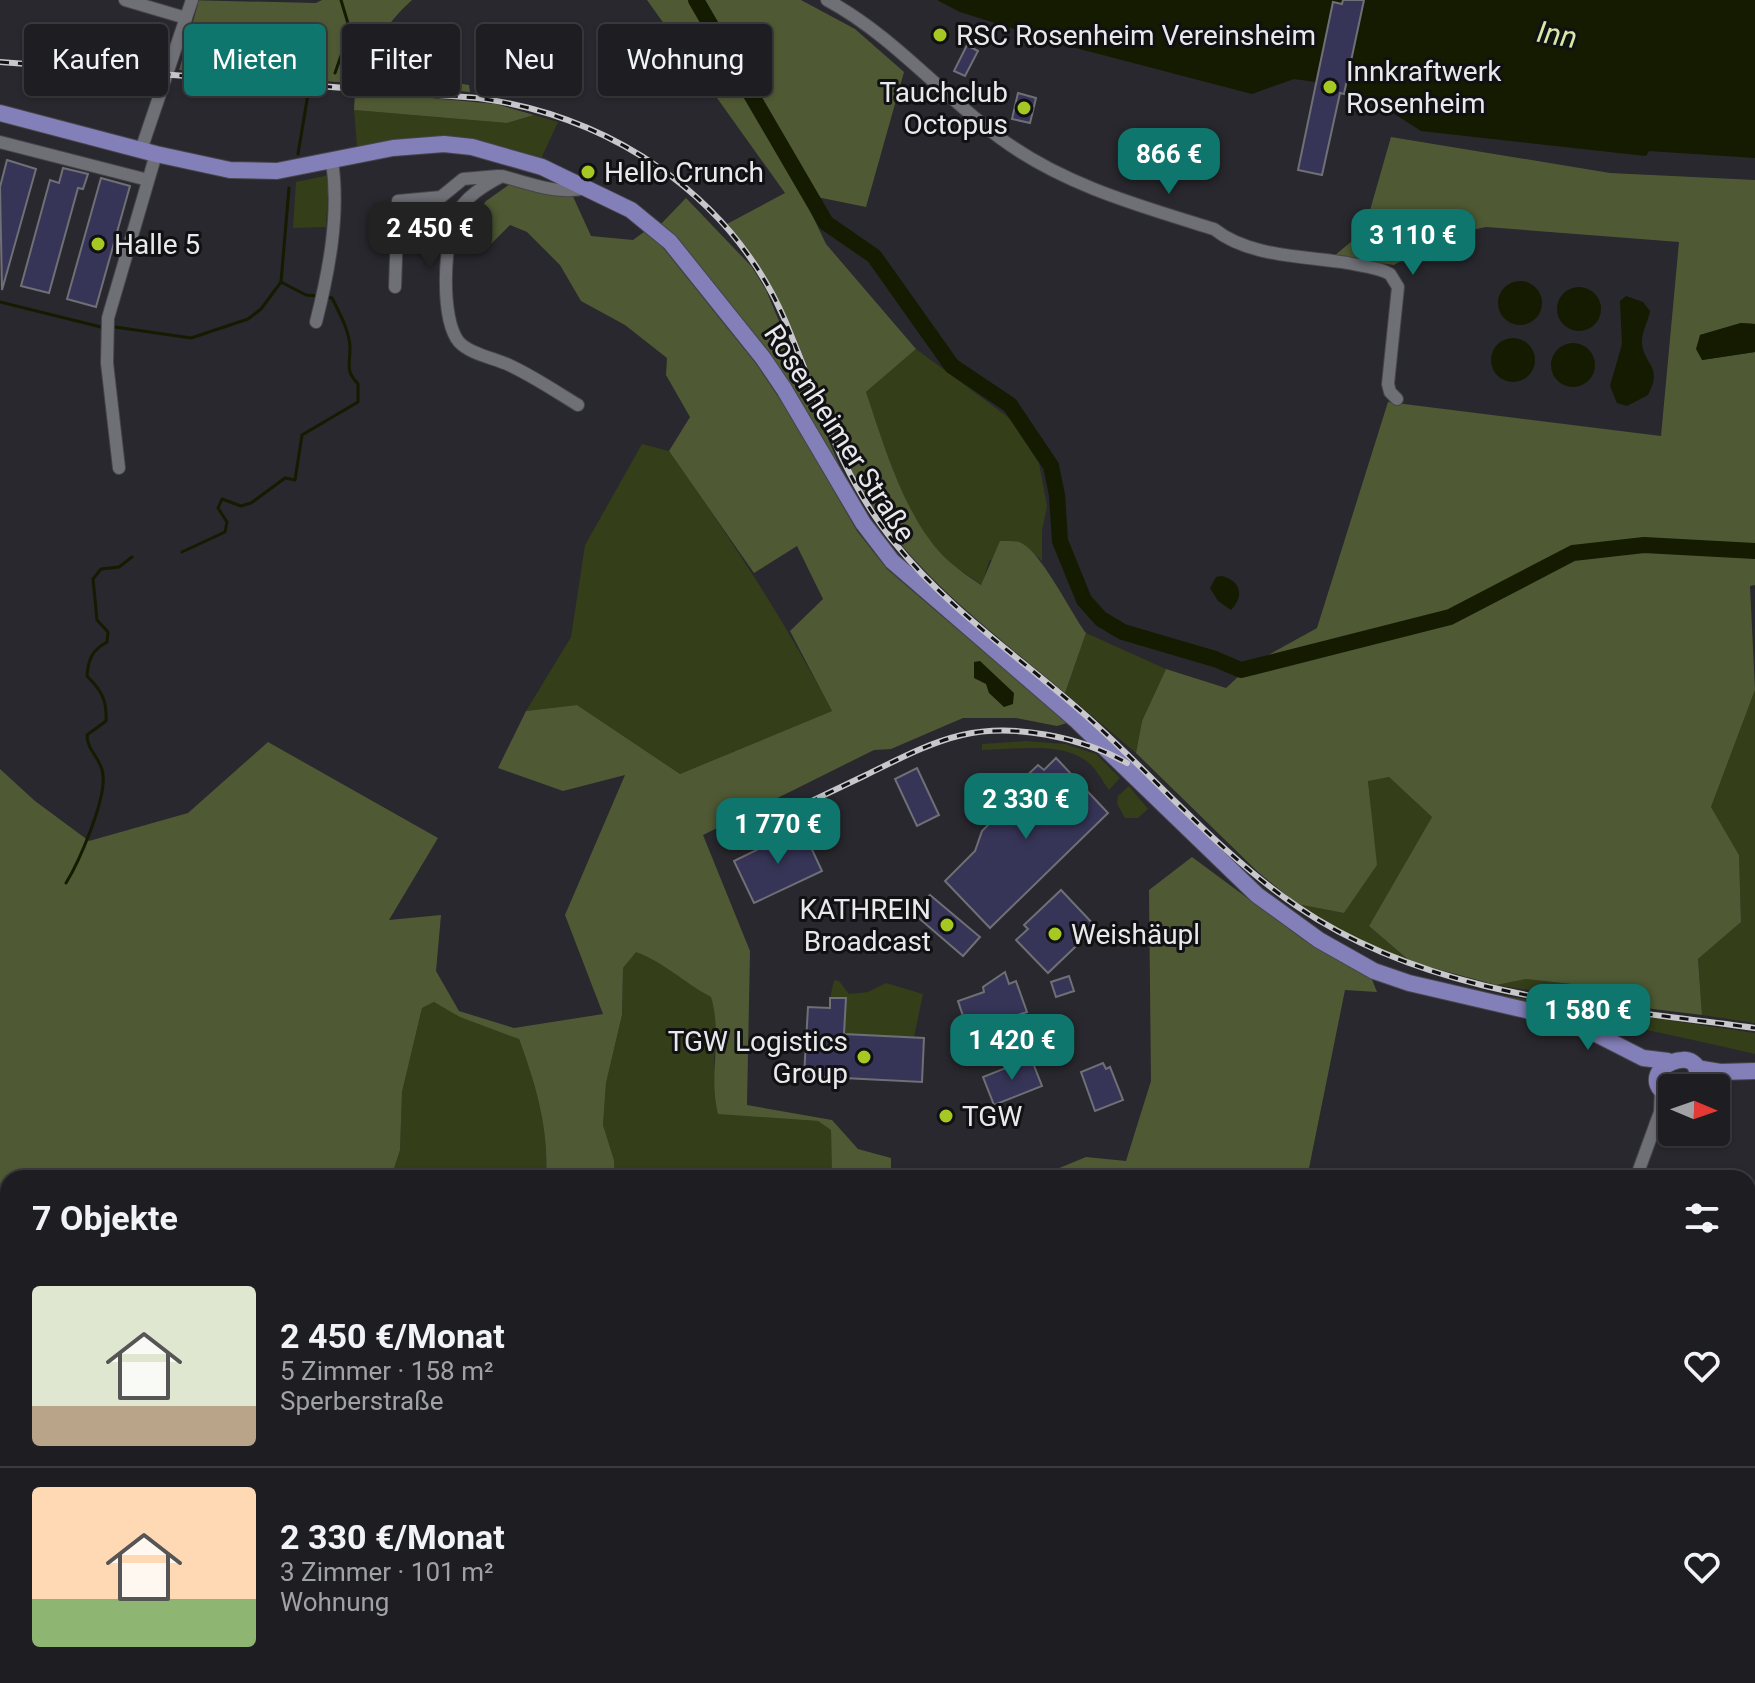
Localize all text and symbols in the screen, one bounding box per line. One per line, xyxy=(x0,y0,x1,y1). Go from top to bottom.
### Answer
water label: Inn xyxy=(1534,14,1580,55)
place label: RSC Rosenheim Vereinsheim xyxy=(956,19,1316,52)
chip: Kaufen xyxy=(24,24,168,96)
chip: Mieten xyxy=(184,24,326,96)
chip: Filter xyxy=(342,24,460,96)
chip: Neu xyxy=(476,24,582,96)
chip: Wohnung xyxy=(598,24,772,96)
marker: RSC Rosenheim Vereinsheim xyxy=(931,26,949,44)
place label: Innkraftwerk Rosenheim xyxy=(1346,55,1502,120)
place label: Tauchclub Octopus xyxy=(879,76,1008,141)
marker: Innkraftwerk Rosenheim xyxy=(1321,78,1339,96)
marker: Tauchclub Octopus xyxy=(1015,99,1033,117)
pin: 866 € xyxy=(1113,128,1225,196)
text: 866 € xyxy=(1136,139,1202,169)
place label: Hello Crunch xyxy=(604,156,764,189)
marker: Hello Crunch xyxy=(579,163,597,181)
pin: 2 450 € xyxy=(356,202,504,270)
pin: 3 110 € xyxy=(1339,209,1487,277)
text: 2 450 € xyxy=(386,213,474,243)
text: 3 110 € xyxy=(1369,220,1457,250)
place label: Halle 5 xyxy=(114,228,200,261)
marker: Halle 5 xyxy=(89,235,107,253)
street label: Rosenheimer Straße xyxy=(757,318,922,548)
pin: 2 330 € xyxy=(952,773,1100,841)
text: 2 330 € xyxy=(982,784,1070,814)
pin: 1 770 € xyxy=(704,798,852,866)
text: 1 770 € xyxy=(734,809,822,839)
place label: KATHREIN Broadcast xyxy=(799,893,931,958)
marker: KATHREIN Broadcast xyxy=(938,916,956,934)
place label: Weishäupl xyxy=(1071,918,1200,951)
marker: Weishäupl xyxy=(1046,925,1064,943)
pin: 1 580 € xyxy=(1514,984,1662,1052)
text: 1 580 € xyxy=(1544,995,1632,1025)
pin: 1 420 € xyxy=(938,1014,1086,1082)
place label: TGW Logistics Group xyxy=(668,1025,848,1090)
text: 1 420 € xyxy=(968,1025,1056,1055)
marker: TGW Logistics Group xyxy=(855,1048,873,1066)
north arrow xyxy=(1658,1074,1730,1146)
map controls xyxy=(1658,1074,1730,1146)
place label: TGW xyxy=(962,1100,1022,1133)
marker: TGW xyxy=(937,1107,955,1125)
icon: filters xyxy=(1680,1196,1724,1240)
text: 7 Objekte xyxy=(32,1198,178,1238)
text: 2 450 €/Monat xyxy=(280,1316,505,1356)
icon: home xyxy=(96,1318,192,1414)
icon: heart xyxy=(1680,1344,1724,1388)
text: 5 Zimmer · 158 m² xyxy=(280,1356,493,1386)
text: Sperberstraße xyxy=(280,1386,443,1416)
text: 2 330 €/Monat xyxy=(280,1517,505,1557)
icon: home xyxy=(96,1519,192,1615)
icon: heart xyxy=(1680,1545,1724,1589)
text: 3 Zimmer · 101 m² xyxy=(280,1557,493,1587)
text: Wohnung xyxy=(280,1587,389,1617)

